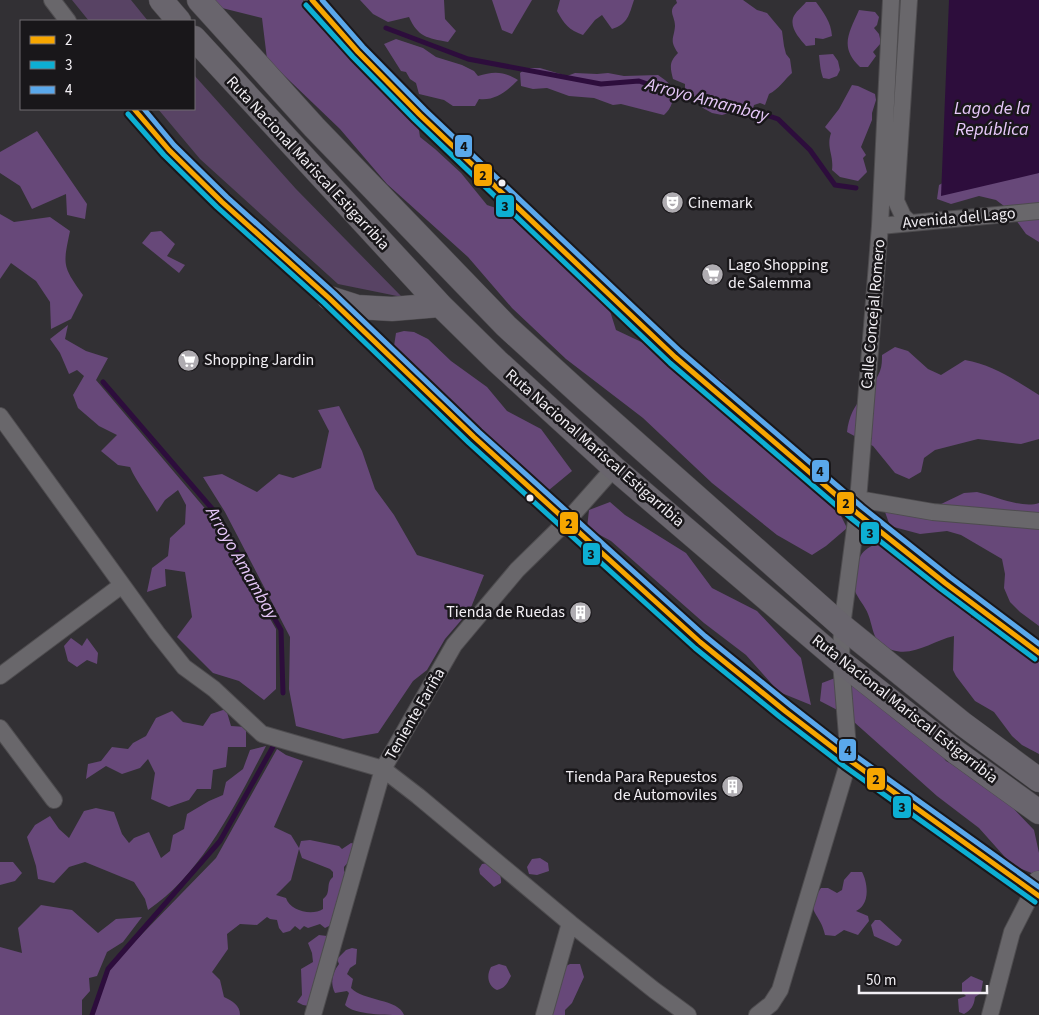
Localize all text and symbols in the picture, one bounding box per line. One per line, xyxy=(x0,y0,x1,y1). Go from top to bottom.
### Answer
legend xyxy=(20,20,195,110)
text: 2 xyxy=(65,30,72,51)
text: 3 xyxy=(65,55,72,76)
street label: Ruta Nacional Mariscal Estigarribia xyxy=(221,71,395,255)
water label: Arroyo Amambay xyxy=(642,71,772,129)
text: 4 xyxy=(65,80,73,101)
water label: Lago de la República xyxy=(954,96,1030,142)
line badge: 4 xyxy=(454,134,473,158)
text: 4 xyxy=(460,137,468,157)
line badge: 2 xyxy=(473,163,493,187)
text: 2 xyxy=(479,166,487,186)
unlabelled marker xyxy=(497,178,507,188)
theatre icon: Cinemark xyxy=(660,191,684,215)
place label: Cinemark xyxy=(688,192,753,214)
line badge: 3 xyxy=(495,194,515,218)
text: 3 xyxy=(501,197,509,217)
street label: Avenida del Lago xyxy=(902,202,1016,234)
street label: Calle Concejal Romero xyxy=(855,238,891,390)
place label: Lago Shopping de Salemma xyxy=(728,254,828,294)
supermarket icon: Lago Shopping de Salemma xyxy=(700,262,724,286)
supermarket icon: Shopping Jardin xyxy=(176,348,200,372)
place label: Shopping Jardin xyxy=(204,349,314,371)
street label: Ruta Nacional Mariscal Estigarribia xyxy=(501,364,689,532)
line badge: 4 xyxy=(811,459,830,483)
text: 4 xyxy=(816,462,824,482)
line badge: 2 xyxy=(836,491,855,515)
unlabelled marker xyxy=(525,493,535,503)
text: 2 xyxy=(842,494,850,514)
water label: Arroyo Amambay xyxy=(199,501,285,625)
line badge: 2 xyxy=(559,511,579,535)
text: 2 xyxy=(565,514,573,534)
line badge: 3 xyxy=(860,521,880,545)
text: 3 xyxy=(866,524,874,544)
line badge: 3 xyxy=(582,542,601,566)
text: 3 xyxy=(587,545,595,565)
building icon: Tienda de Ruedas xyxy=(569,600,593,624)
place label: Tienda de Ruedas xyxy=(446,601,565,623)
street label: Ruta Nacional Mariscal Estigarribia xyxy=(807,629,1003,789)
street label: Teniente Fariña xyxy=(380,664,450,764)
line badge: 4 xyxy=(838,738,857,762)
text: 4 xyxy=(844,741,852,761)
place label: Tienda Para Repuestos de Automoviles xyxy=(565,766,717,806)
line badge: 2 xyxy=(866,767,886,791)
text: 2 xyxy=(872,770,880,790)
building icon: Tienda Para Repuestos de Automoviles xyxy=(721,774,745,798)
line badge: 3 xyxy=(892,795,912,819)
text: 3 xyxy=(898,798,906,818)
scale bar xyxy=(859,962,986,994)
text: 50 m xyxy=(866,970,896,991)

